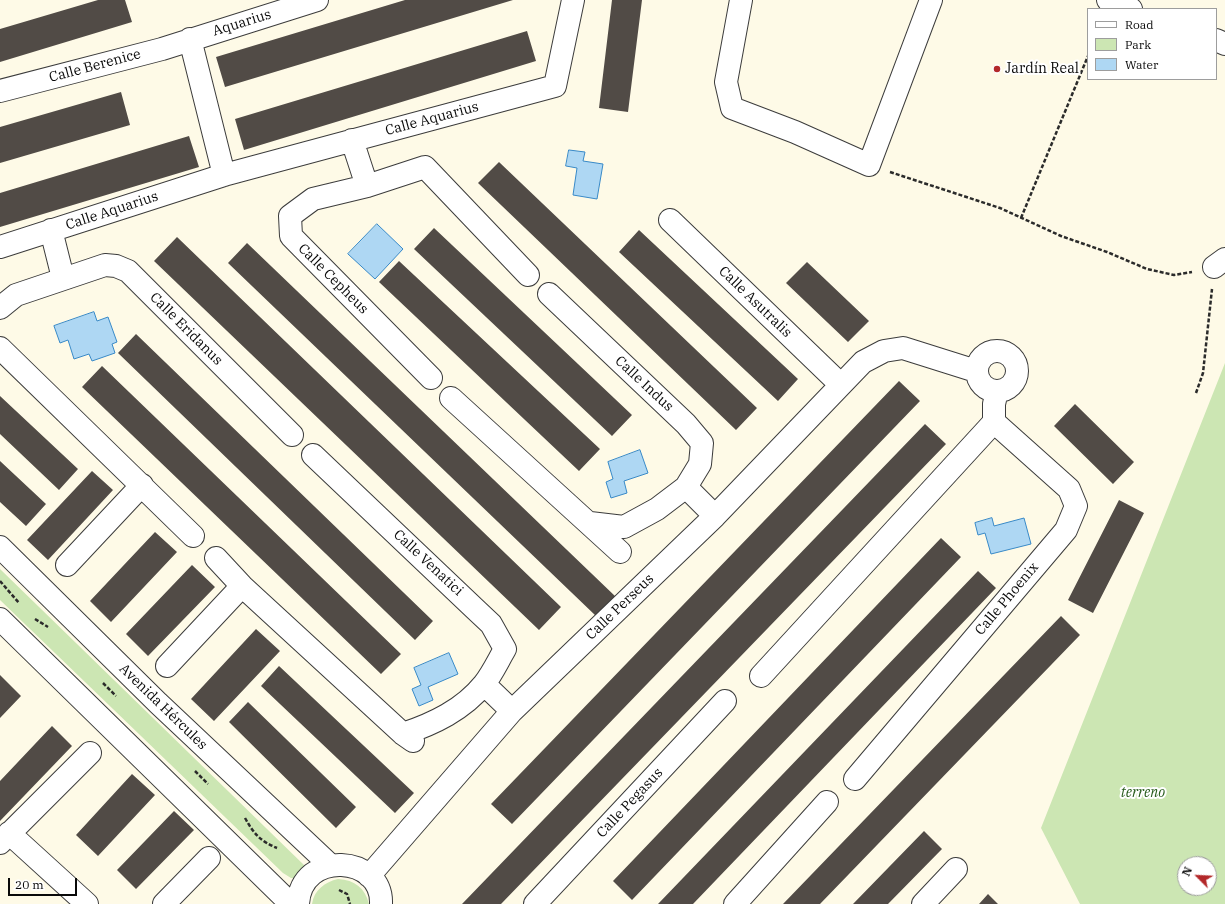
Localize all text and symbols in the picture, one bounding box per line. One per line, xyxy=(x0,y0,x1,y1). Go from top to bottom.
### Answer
street label: Aquarius xyxy=(211,6,273,40)
legend xyxy=(1087,8,1217,80)
text: Road xyxy=(1125,17,1154,32)
text: Park xyxy=(1125,37,1151,52)
street label: Calle Berenice xyxy=(47,46,143,86)
text: Water xyxy=(1125,57,1158,72)
place label: Jardín Real xyxy=(1005,61,1079,77)
marker: Jardín Real xyxy=(992,64,1002,74)
street label: Calle Aquarius xyxy=(383,98,481,140)
street label: Calle Aquarius xyxy=(64,188,160,234)
street label: Calle Cepheus xyxy=(294,240,372,318)
street label: Calle Asutralis xyxy=(715,263,795,341)
street label: Calle Eridanus xyxy=(146,289,226,369)
street label: Calle Indus xyxy=(611,353,677,415)
street label: Calle Venatici xyxy=(390,526,466,600)
street label: Calle Phoenix xyxy=(972,559,1042,639)
street label: Calle Perseus xyxy=(583,570,657,644)
street label: Avenida Hércules xyxy=(115,661,211,753)
street label: Calle Pegasus xyxy=(593,765,667,841)
park label: terreno xyxy=(1121,785,1165,801)
north arrow xyxy=(1177,856,1217,896)
text: N xyxy=(1179,865,1195,878)
scale bar xyxy=(10,870,79,896)
text: 20 m xyxy=(15,877,44,892)

